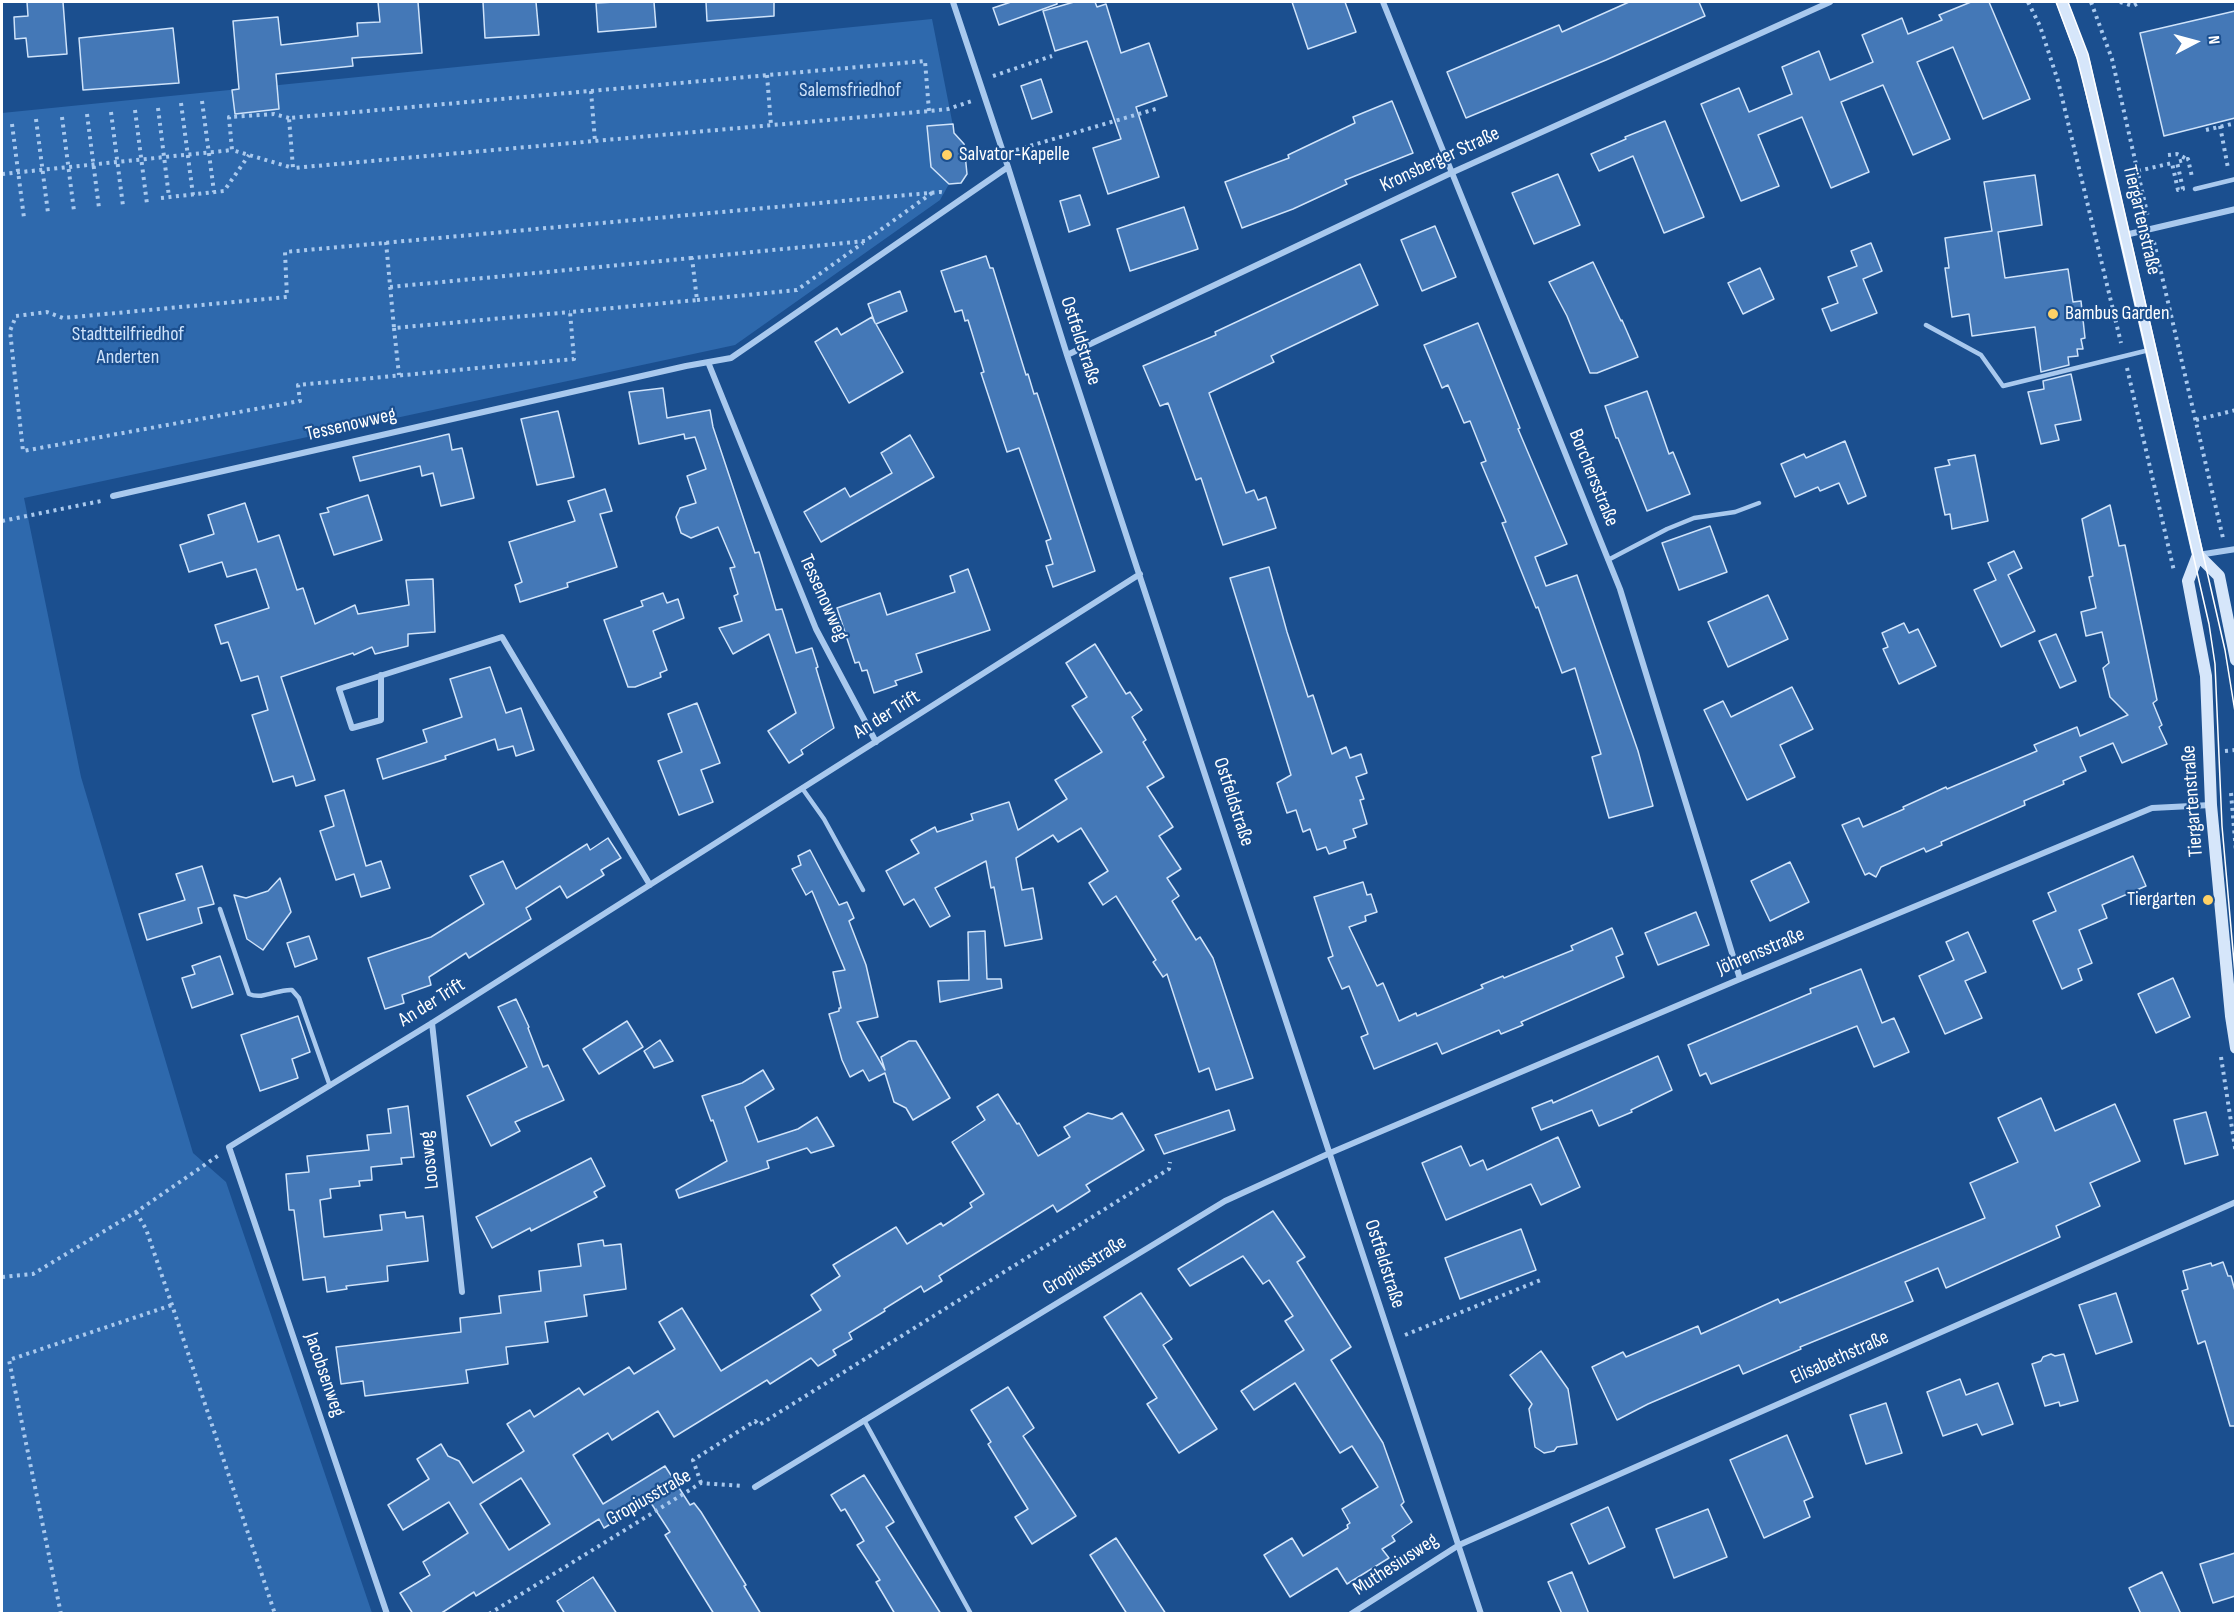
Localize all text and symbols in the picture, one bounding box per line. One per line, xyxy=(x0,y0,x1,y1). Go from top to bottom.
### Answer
north arrow xyxy=(2165,12,2225,72)
text: N xyxy=(2204,35,2223,45)
park label: Salemsfriedhof xyxy=(799,79,901,103)
street label: Kronsberger Straße xyxy=(1376,122,1504,198)
place label: Salvator-Kapelle xyxy=(959,143,1070,167)
marker: Salvator-Kapelle xyxy=(940,148,954,162)
street label: Tiergartenstraße xyxy=(2117,163,2165,277)
street label: Ostfeldstraße xyxy=(1054,294,1106,388)
place label: Bambus Garden xyxy=(2065,302,2169,326)
marker: Bambus Garden xyxy=(2046,307,2060,321)
park label: Stadtteilfriedhof Anderten xyxy=(72,323,184,370)
street label: Tessenowweg xyxy=(303,403,399,447)
street label: Borchersstraße xyxy=(1563,426,1623,530)
street label: Tessenowweg xyxy=(793,551,853,645)
street label: An der Trift xyxy=(849,685,925,745)
street label: Tiergartenstraße xyxy=(2177,744,2209,858)
street label: Ostfeldstraße xyxy=(1207,755,1259,849)
place label: Tiergarten xyxy=(2127,888,2196,912)
marker: Tiergarten xyxy=(2201,893,2215,907)
street label: Jöhrensstraße xyxy=(1714,923,1808,981)
street label: An der Trift xyxy=(394,973,470,1033)
street label: Loosweg xyxy=(415,1130,445,1190)
street label: Ostfeldstraße xyxy=(1358,1217,1410,1311)
street label: Gropiusstraße xyxy=(1039,1231,1131,1301)
street label: Elisabethstraße xyxy=(1787,1326,1893,1390)
street label: Jacobsenweg xyxy=(298,1330,350,1420)
street label: Gropiusstraße xyxy=(602,1464,696,1532)
street label: Muthesiusweg xyxy=(1349,1529,1443,1601)

